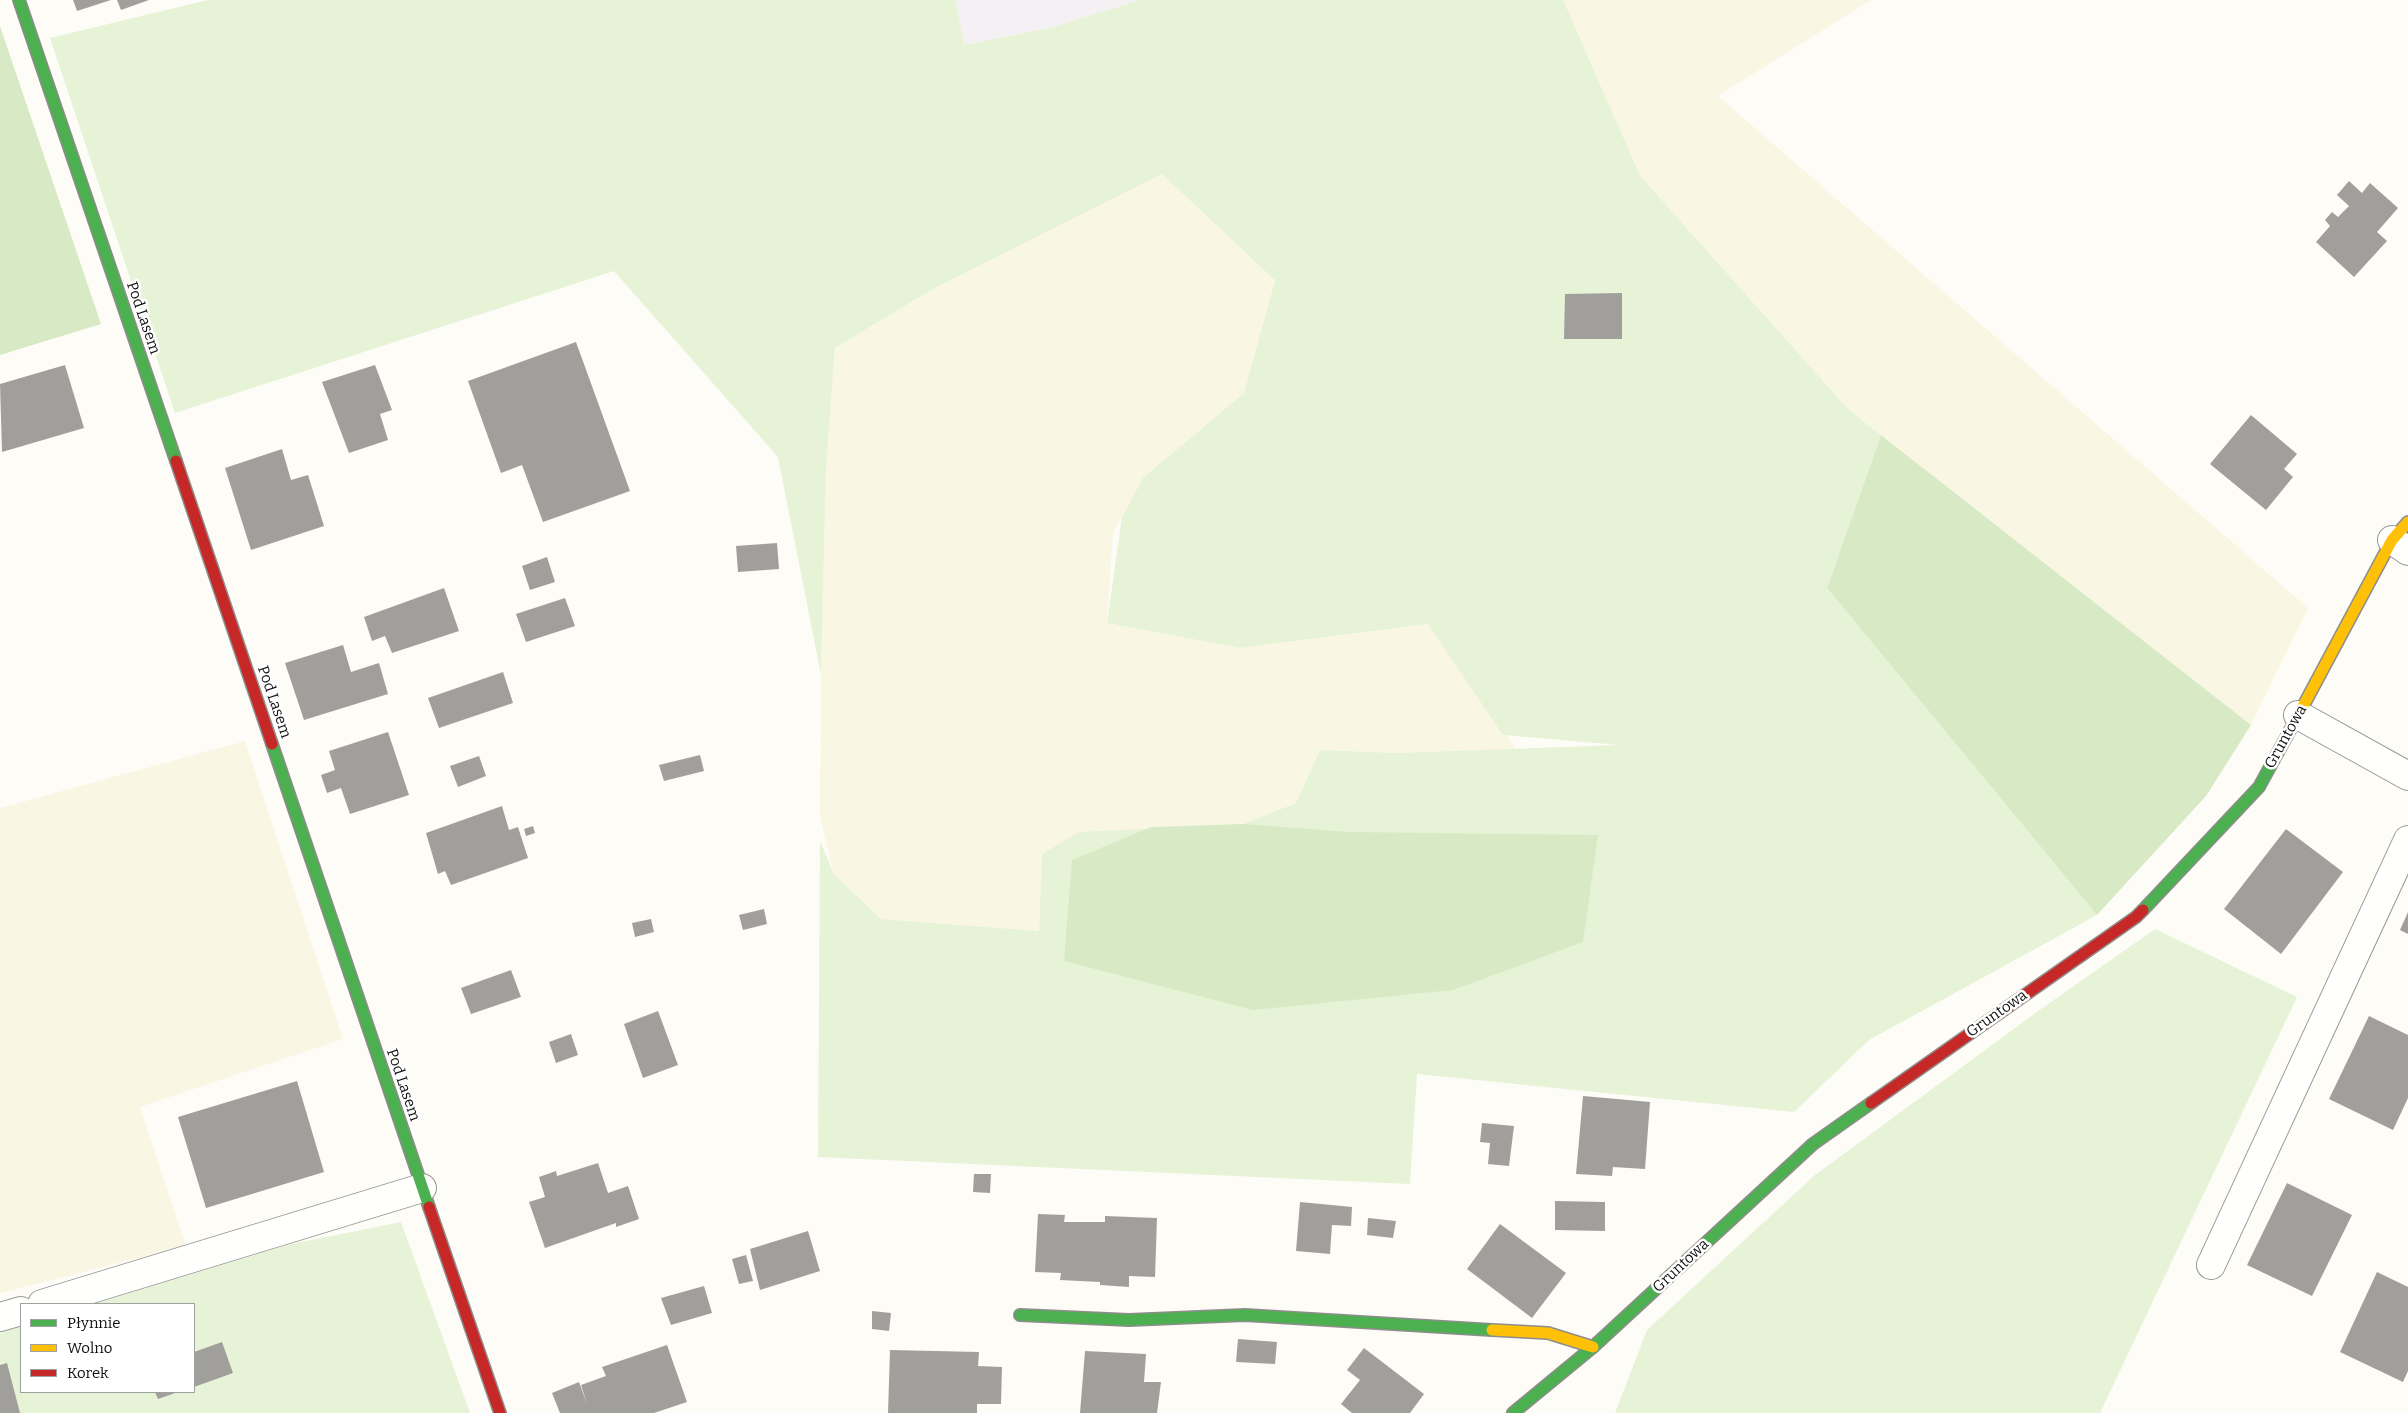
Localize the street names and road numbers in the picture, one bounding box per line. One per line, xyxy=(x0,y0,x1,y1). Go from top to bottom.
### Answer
street label: Pod Lasem xyxy=(122,280,164,356)
street label: Pod Lasem xyxy=(253,664,295,740)
street label: Gruntowa xyxy=(2261,702,2311,772)
street label: Gruntowa xyxy=(1963,987,2031,1041)
street label: Pod Lasem xyxy=(382,1047,424,1123)
street label: Gruntowa xyxy=(1649,1236,1713,1296)

